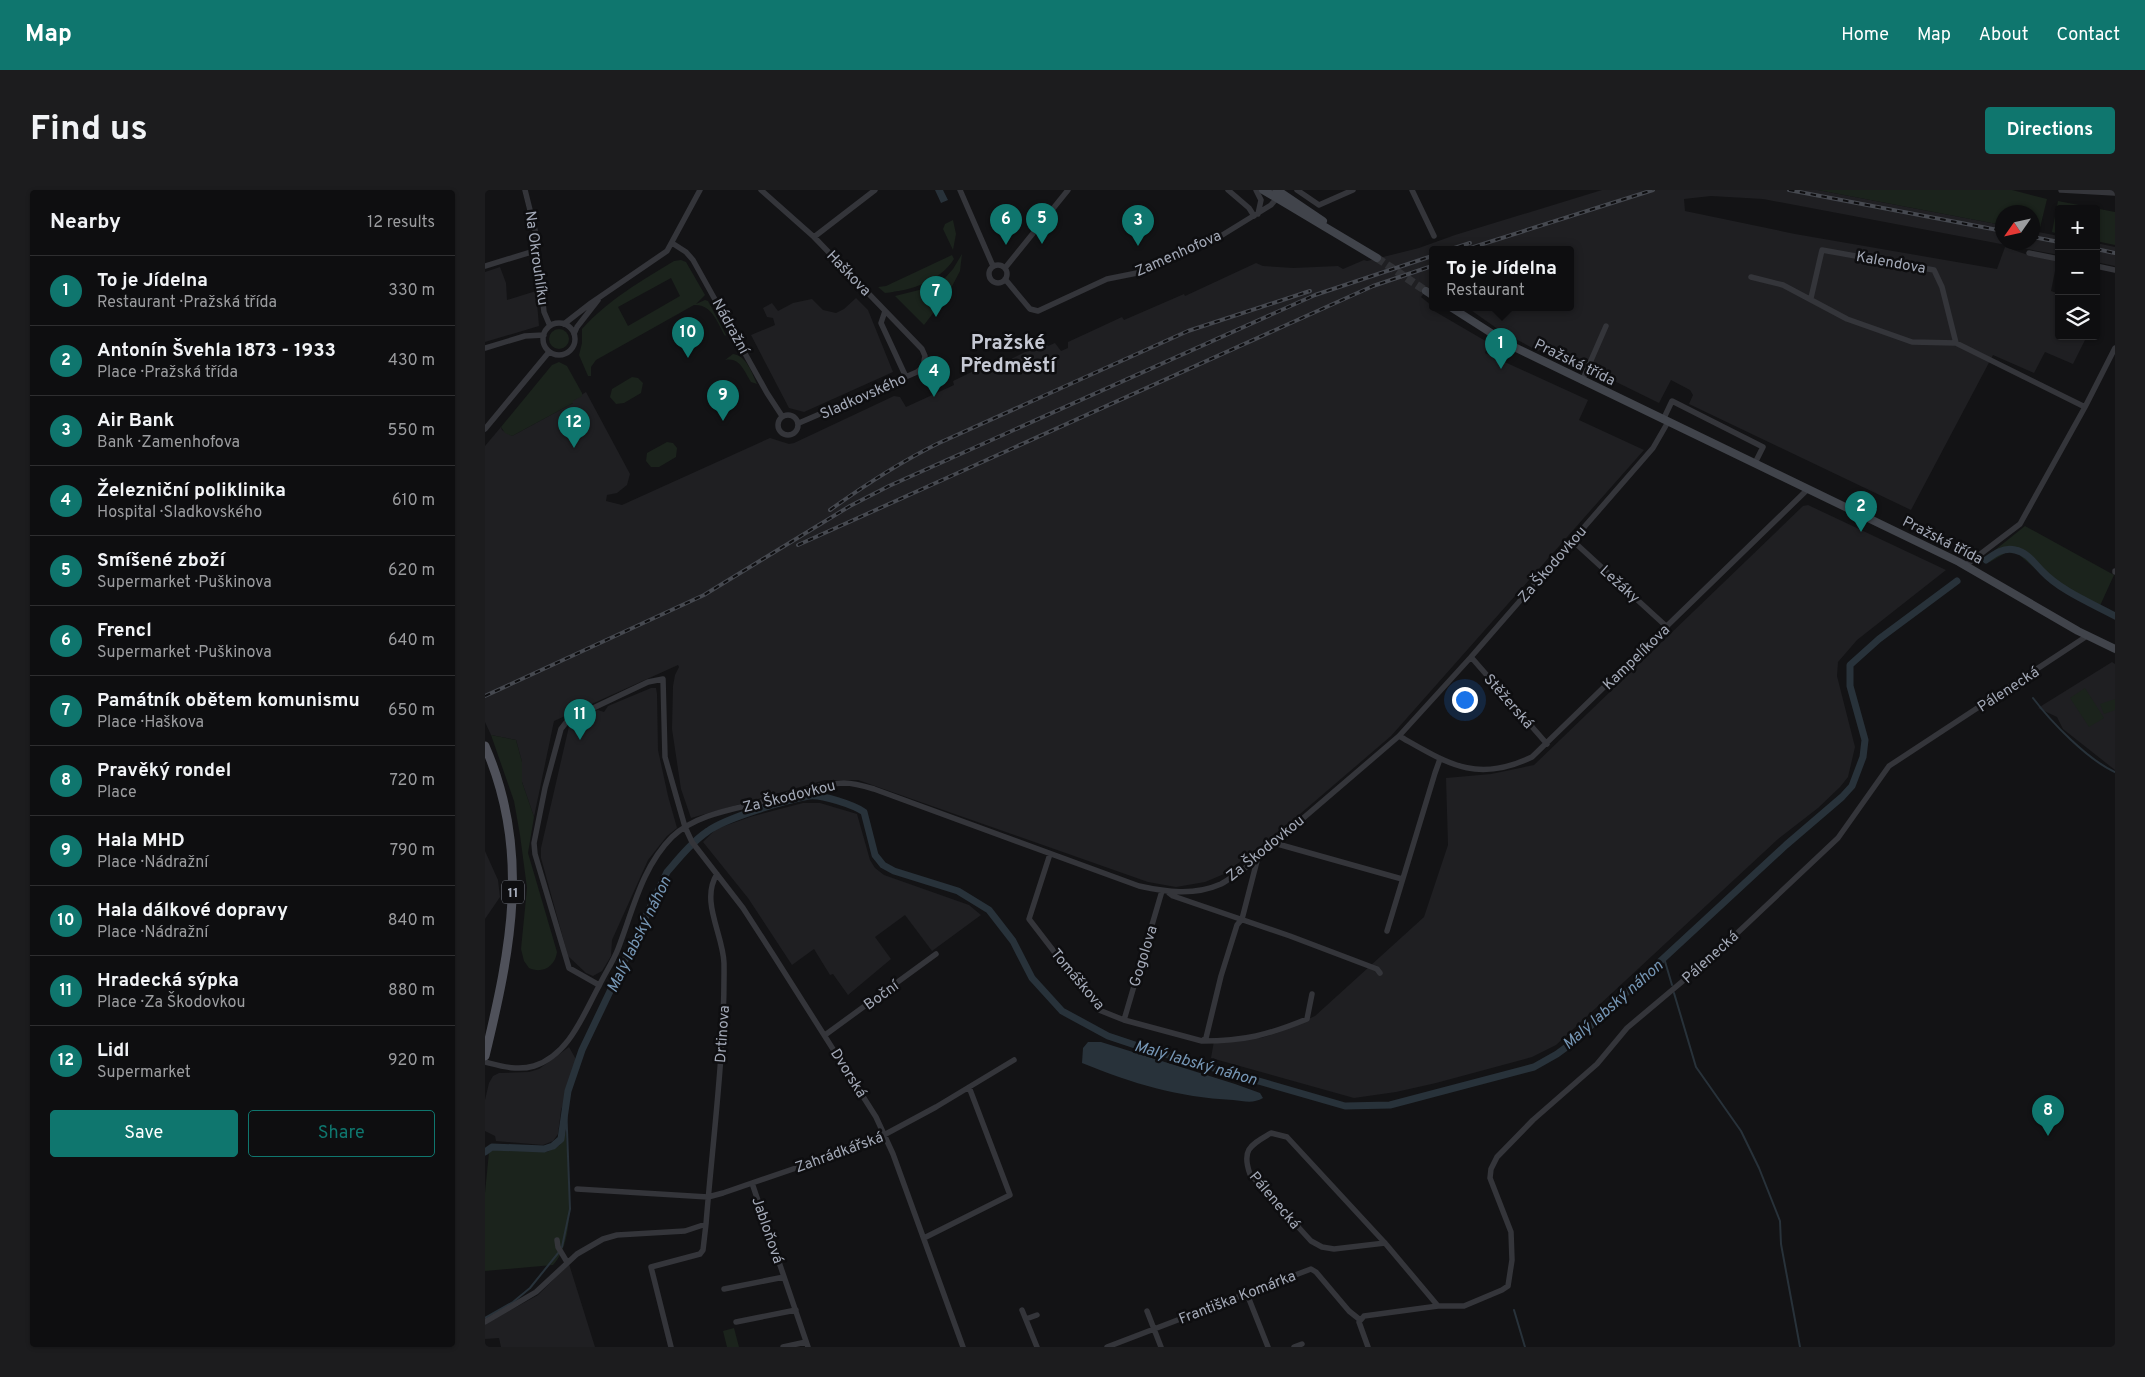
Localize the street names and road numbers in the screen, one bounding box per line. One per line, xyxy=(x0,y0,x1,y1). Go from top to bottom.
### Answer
street label: Na Okrouhlíku xyxy=(519,210,552,307)
street label: Zamenhofova xyxy=(1132,227,1225,282)
street label: Haškova xyxy=(822,247,874,301)
street label: Kalendova xyxy=(1854,248,1927,279)
street label: Nádražní xyxy=(707,296,753,359)
street label: Pražská třída xyxy=(1531,336,1618,391)
street label: Sladkovského xyxy=(818,370,910,425)
street label: Pražská třída xyxy=(1899,513,1986,570)
street label: Za Škodovkou xyxy=(1513,522,1591,607)
street label: Ležáky xyxy=(1595,562,1643,608)
street label: Kampelíkova xyxy=(1599,621,1675,695)
street label: Pálenecká xyxy=(1974,663,2043,717)
street label: Stěžerská xyxy=(1479,671,1537,733)
street label: Za Škodovkou xyxy=(740,775,838,818)
street label: Za Škodovkou xyxy=(1222,810,1309,886)
road number: 11 xyxy=(502,880,524,904)
street label: Gogolova xyxy=(1126,923,1163,989)
street label: Pálenecká xyxy=(1679,928,1743,989)
street label: Tomáškova xyxy=(1046,945,1108,1015)
street label: Boční xyxy=(861,977,904,1015)
street label: Drtinova xyxy=(712,1005,735,1064)
street label: Dvorská xyxy=(825,1046,870,1102)
street label: Zahrádkářská xyxy=(793,1129,886,1178)
street label: Pálenecká xyxy=(1244,1168,1304,1234)
street label: Jabloňová xyxy=(746,1195,787,1266)
street label: Františka Komárka xyxy=(1176,1267,1299,1329)

